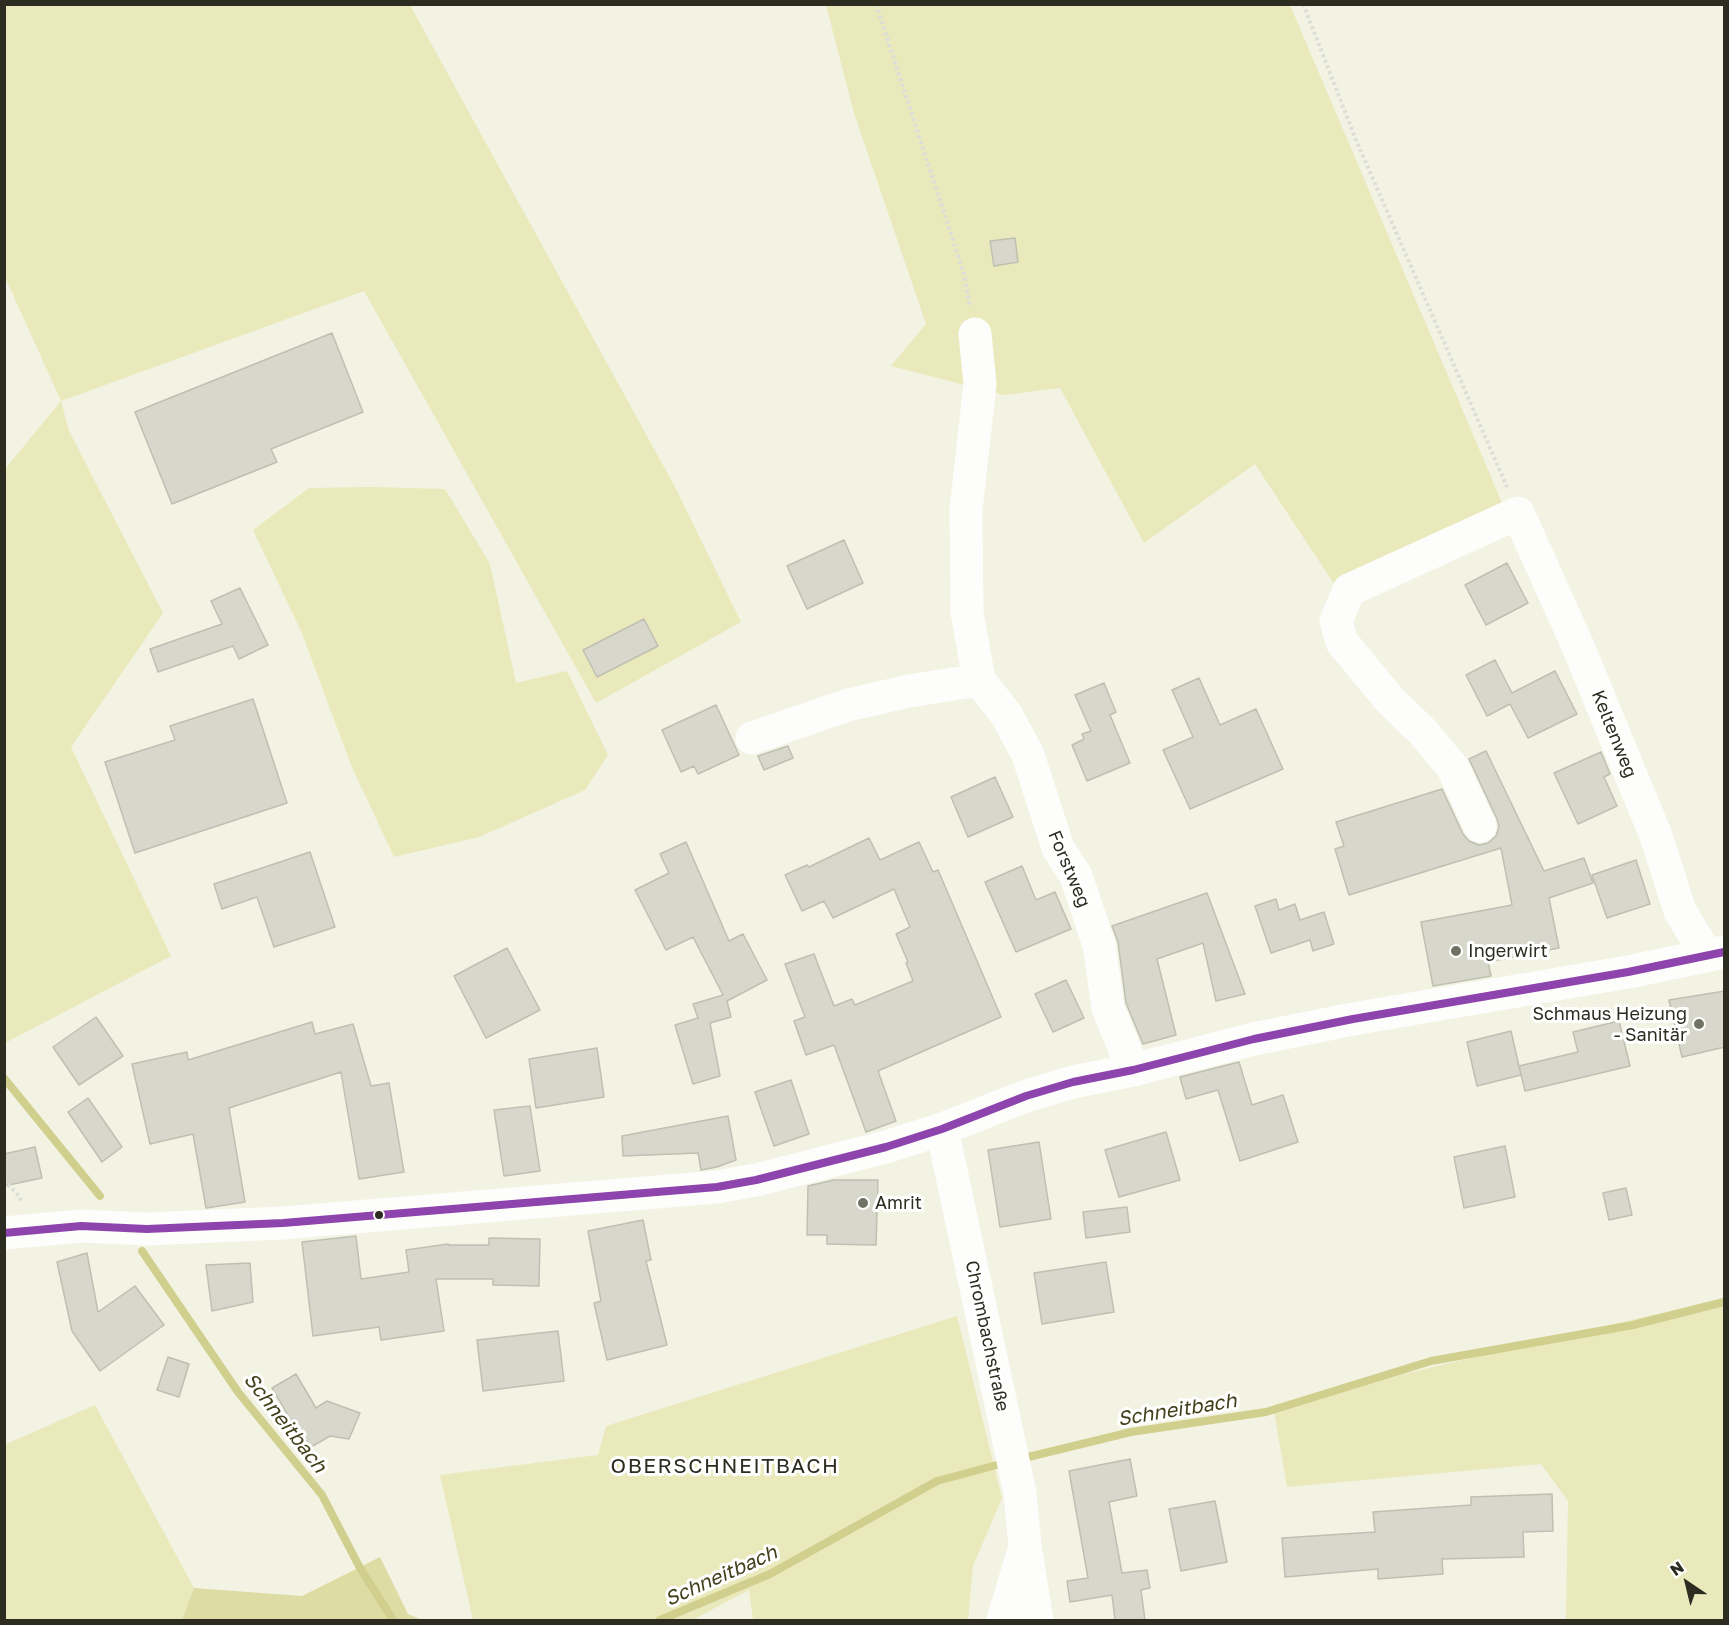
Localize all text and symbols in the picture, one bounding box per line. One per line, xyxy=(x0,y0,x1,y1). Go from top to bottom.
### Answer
street label: Keltenweg xyxy=(1587,687,1641,781)
street label: Forstweg xyxy=(1043,827,1095,911)
place label: Ingerwirt xyxy=(1468,940,1548,962)
marker: Ingerwirt xyxy=(1449,944,1463,958)
place label: Schmaus Heizung - Sanitär xyxy=(1532,1003,1687,1046)
marker: Schmaus Heizung - Sanitär xyxy=(1692,1017,1706,1031)
place label: Amrit xyxy=(875,1192,922,1214)
marker: Amrit xyxy=(856,1196,870,1210)
unlabelled marker xyxy=(373,1209,385,1221)
street label: Chrombachstraße xyxy=(960,1259,1014,1413)
water label: Schneitbach xyxy=(239,1368,331,1478)
water label: Schneitbach xyxy=(1116,1389,1238,1431)
district label: OBERSCHNEITBACH xyxy=(611,1453,839,1479)
water label: Schneitbach xyxy=(661,1541,781,1611)
north arrow xyxy=(1657,1553,1717,1613)
text: N xyxy=(1666,1557,1687,1580)

